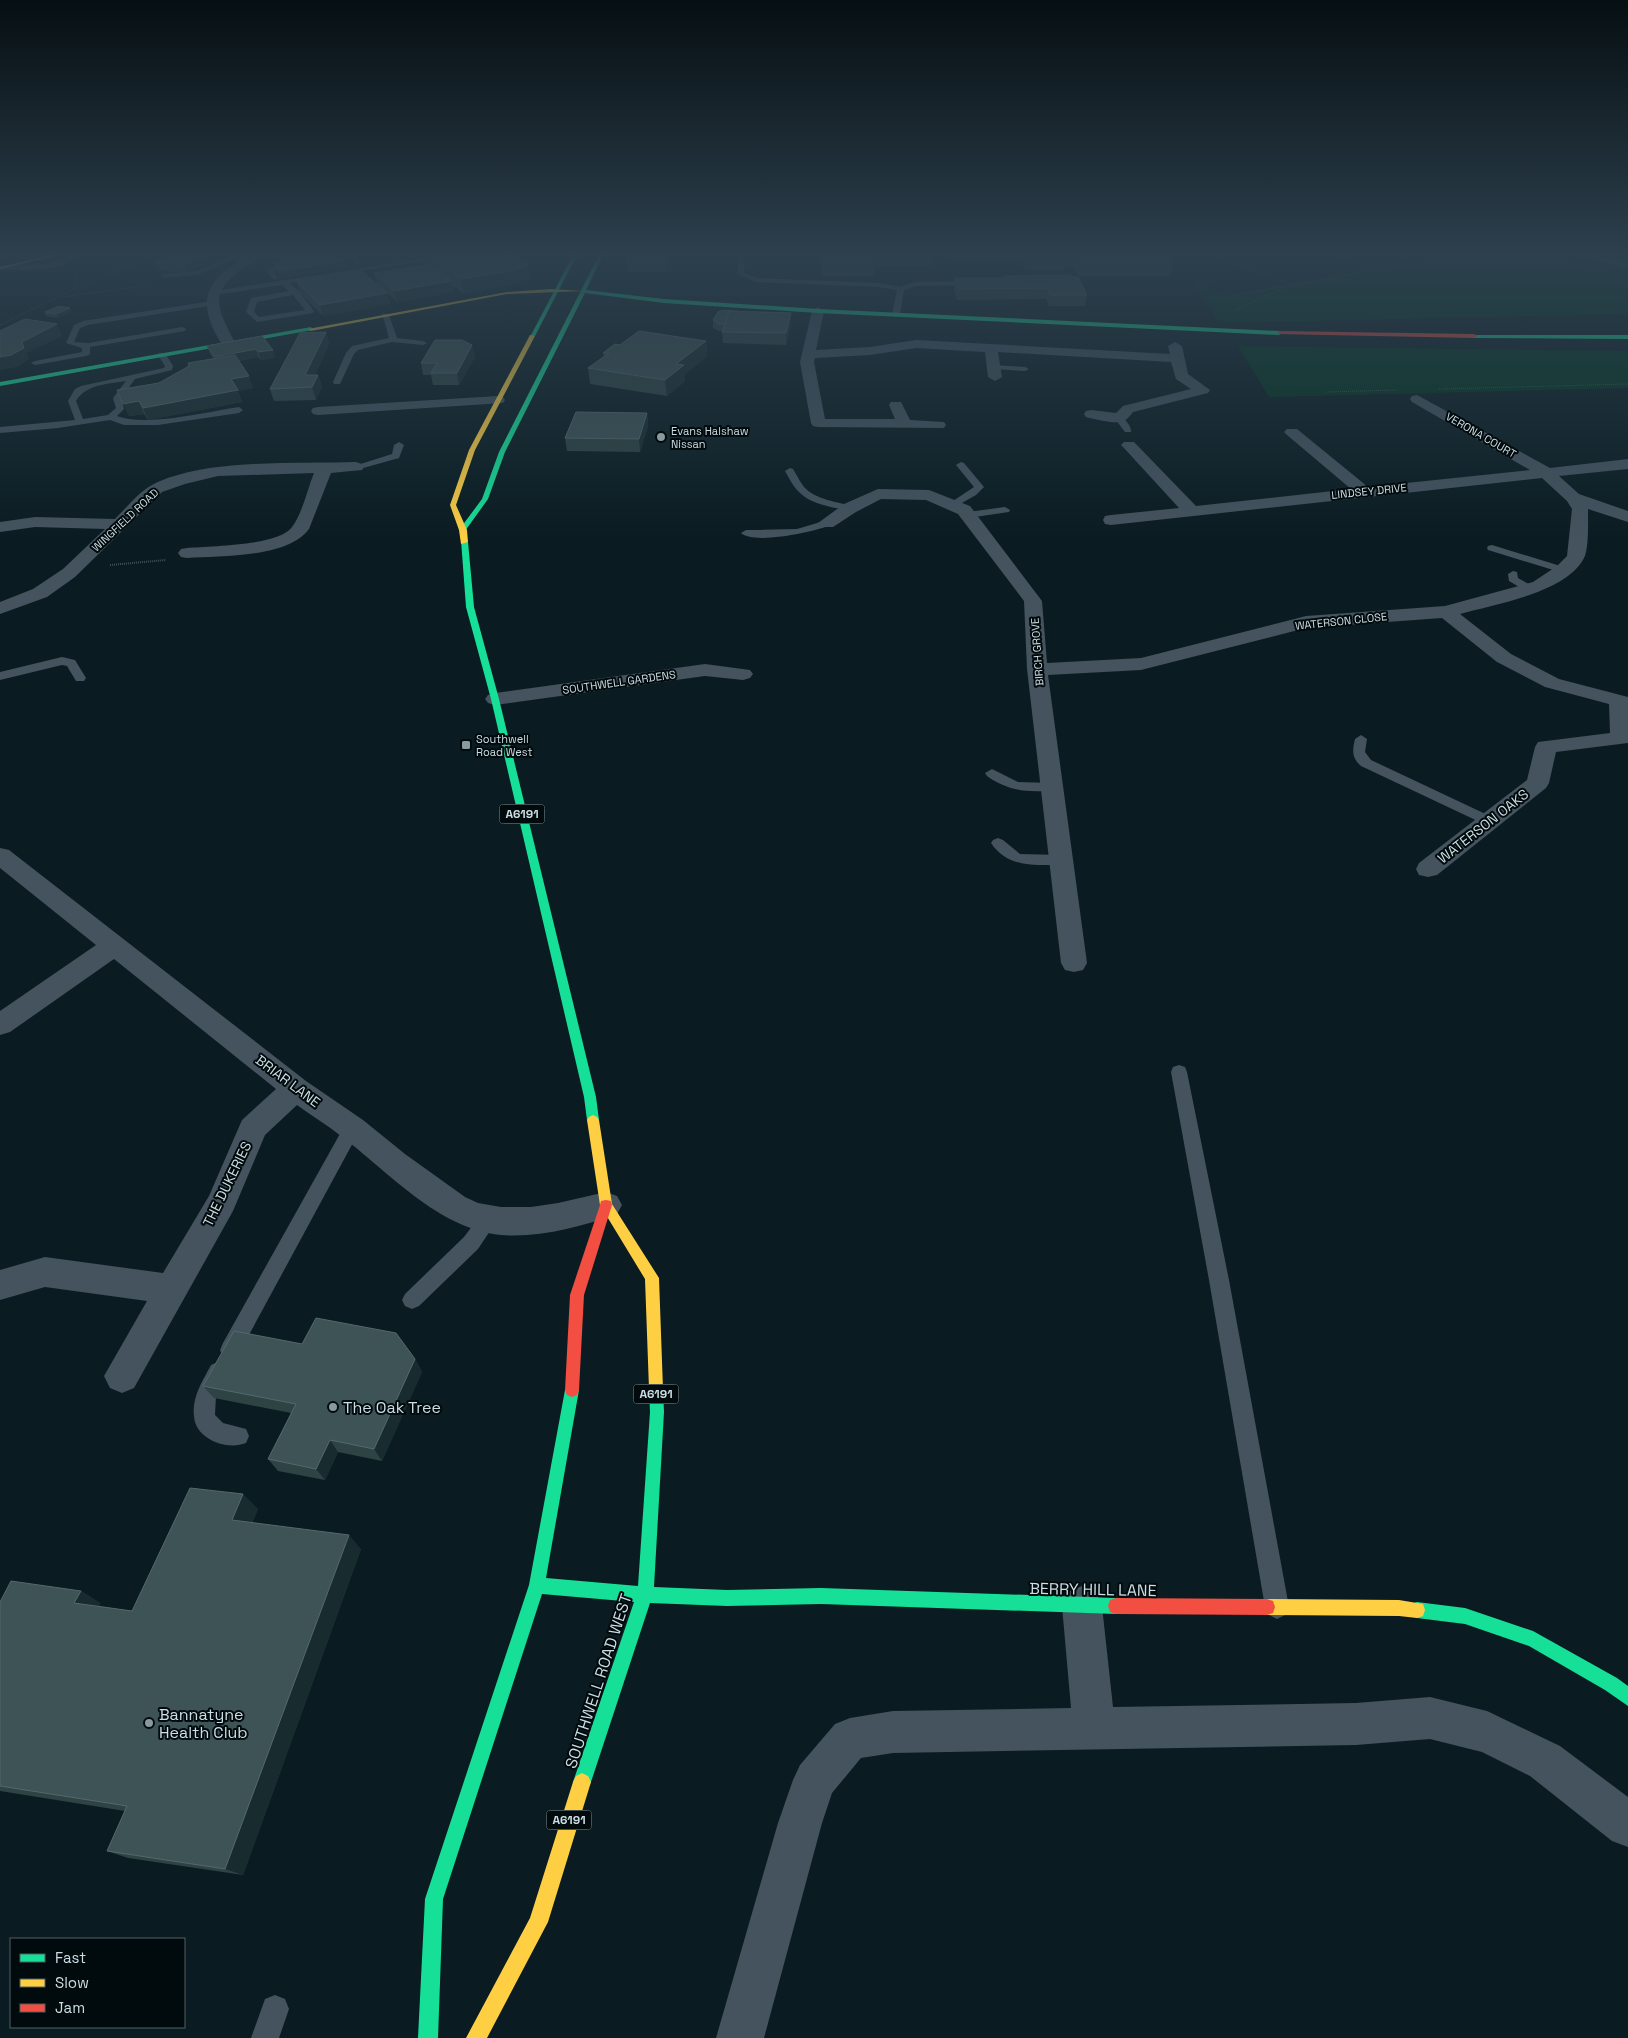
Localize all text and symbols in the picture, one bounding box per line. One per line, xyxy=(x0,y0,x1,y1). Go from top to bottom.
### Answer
street label: VERONA COURT xyxy=(1443,409,1519,461)
place label: Evans Halshaw Nissan xyxy=(671,424,749,451)
marker: Evans Halshaw Nissan xyxy=(655,431,667,443)
street label: LINDSEY DRIVE xyxy=(1331,480,1407,502)
street label: WINGFIELD ROAD xyxy=(89,485,161,555)
street label: WATERSON CLOSE xyxy=(1294,609,1388,633)
street label: BIRCH GROVE xyxy=(1028,617,1046,687)
street label: SOUTHWELL GARDENS xyxy=(562,667,677,697)
place label: Southwell Road West xyxy=(476,732,532,759)
marker: Southwell Road West xyxy=(460,739,472,751)
street label: WATERSON OAKS xyxy=(1434,785,1532,867)
road number: A6191 xyxy=(500,804,544,824)
street label: BRIAR LANE xyxy=(252,1051,324,1111)
street label: THE DUKERIES xyxy=(199,1138,255,1230)
road number: A6191 xyxy=(634,1385,678,1404)
place label: The Oak Tree xyxy=(343,1397,441,1418)
marker: The Oak Tree xyxy=(327,1401,339,1413)
street label: BERRY HILL LANE xyxy=(1029,1578,1157,1601)
street label: SOUTHWELL ROAD WEST xyxy=(560,1591,637,1771)
place label: Bannatyne Health Club xyxy=(159,1704,248,1743)
marker: Bannatyne Health Club xyxy=(143,1717,155,1729)
road number: A6191 xyxy=(546,1810,592,1830)
legend xyxy=(10,1938,185,2028)
text: Fast xyxy=(55,1948,86,1967)
text: Slow xyxy=(55,1973,89,1992)
text: Jam xyxy=(55,1998,85,2017)

